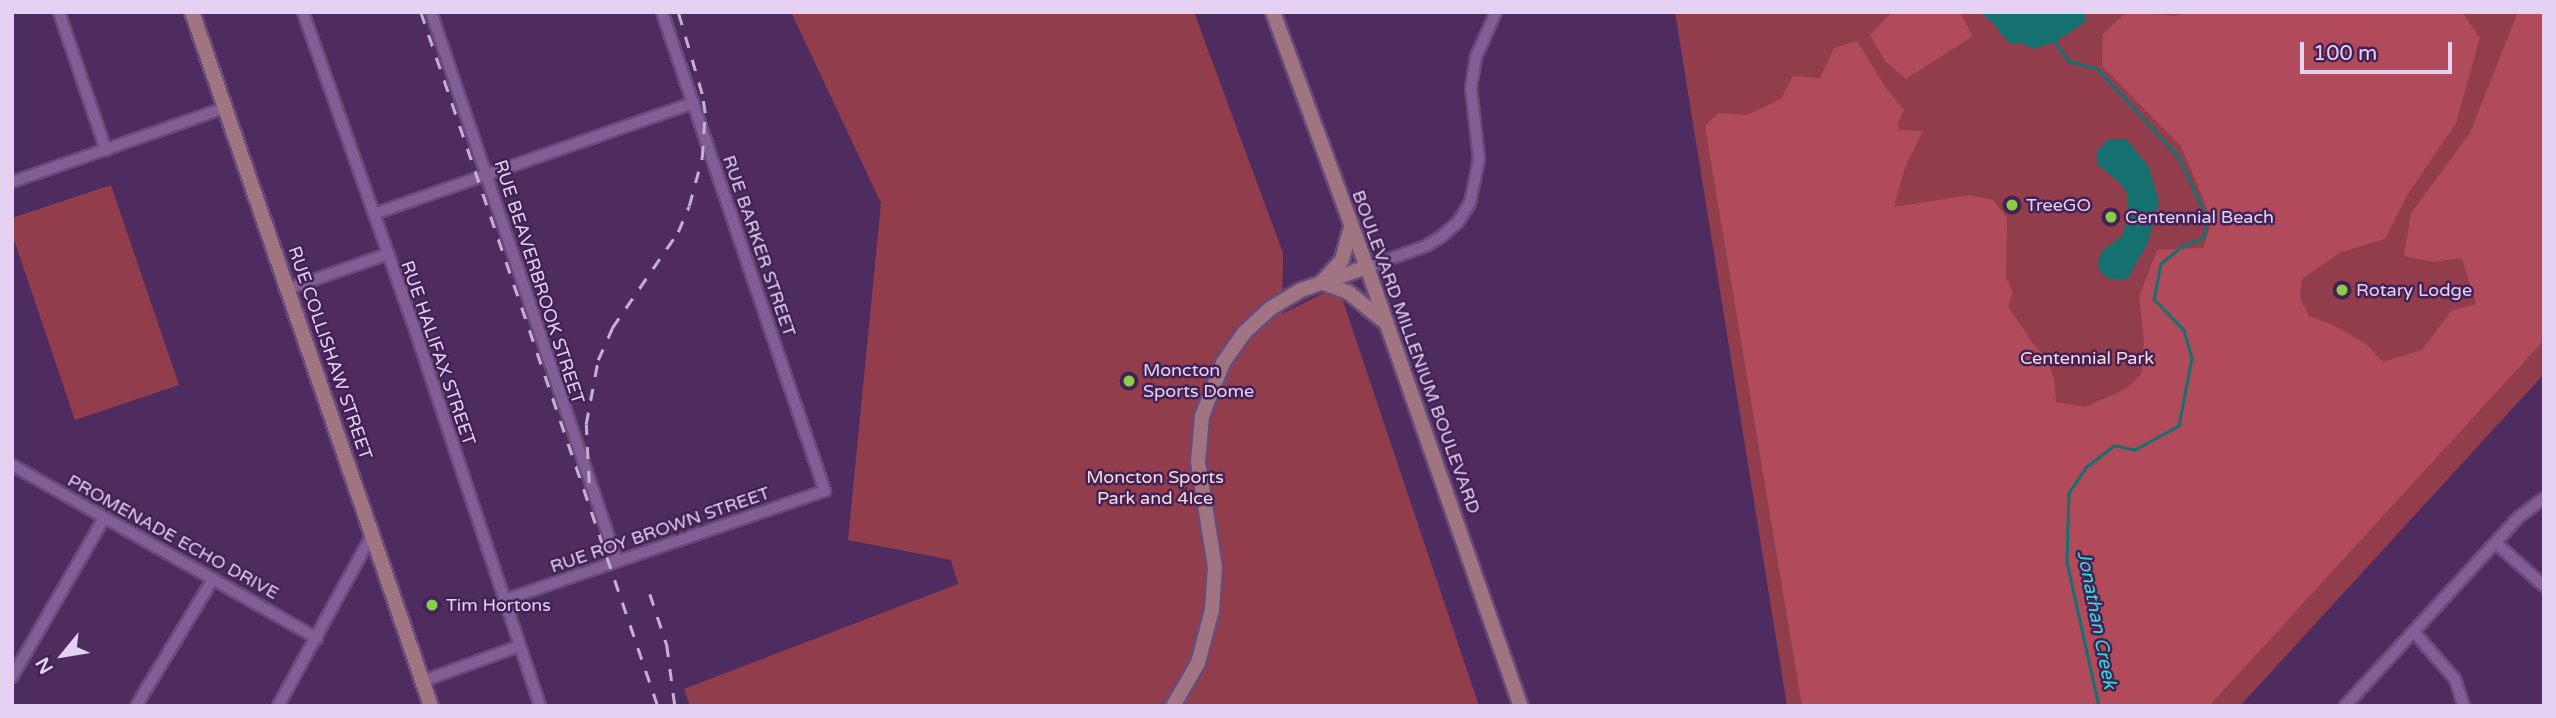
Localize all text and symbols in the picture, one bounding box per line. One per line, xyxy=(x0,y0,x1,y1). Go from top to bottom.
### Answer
scale bar xyxy=(2304,28,2456,72)
text: 100 m xyxy=(2313,41,2377,66)
street label: RUE BARKER STREET xyxy=(718,152,800,340)
street label: RUE BEAVERBROOK STREET xyxy=(489,157,589,407)
street label: BOULEVARD MILLENIUM BOULEVARD xyxy=(1347,187,1485,517)
place label: TreeGO xyxy=(2026,194,2091,216)
marker: TreeGO xyxy=(2004,197,2020,213)
place label: Centennial Beach xyxy=(2125,206,2274,228)
marker: Centennial Beach xyxy=(2103,209,2119,225)
street label: RUE COLLISHAW STREET xyxy=(283,243,377,463)
street label: RUE HALIFAX STREET xyxy=(396,258,480,448)
place label: Rotary Lodge xyxy=(2356,279,2472,301)
marker: Rotary Lodge xyxy=(2334,282,2350,298)
park label: Centennial Park xyxy=(2020,347,2154,369)
place label: Moncton Sports Dome xyxy=(1143,360,1254,402)
marker: Moncton Sports Dome xyxy=(1121,373,1137,389)
park label: Moncton Sports Park and 4Ice xyxy=(1086,467,1224,510)
street label: PROMENADE ECHO DRIVE xyxy=(64,470,282,604)
street label: RUE ROY BROWN STREET xyxy=(547,482,773,578)
water label: Jonathan Creek xyxy=(2071,549,2121,691)
place label: Tim Hortons xyxy=(446,594,551,616)
marker: Tim Hortons xyxy=(424,597,440,613)
north arrow xyxy=(28,620,98,690)
text: N xyxy=(31,653,58,678)

